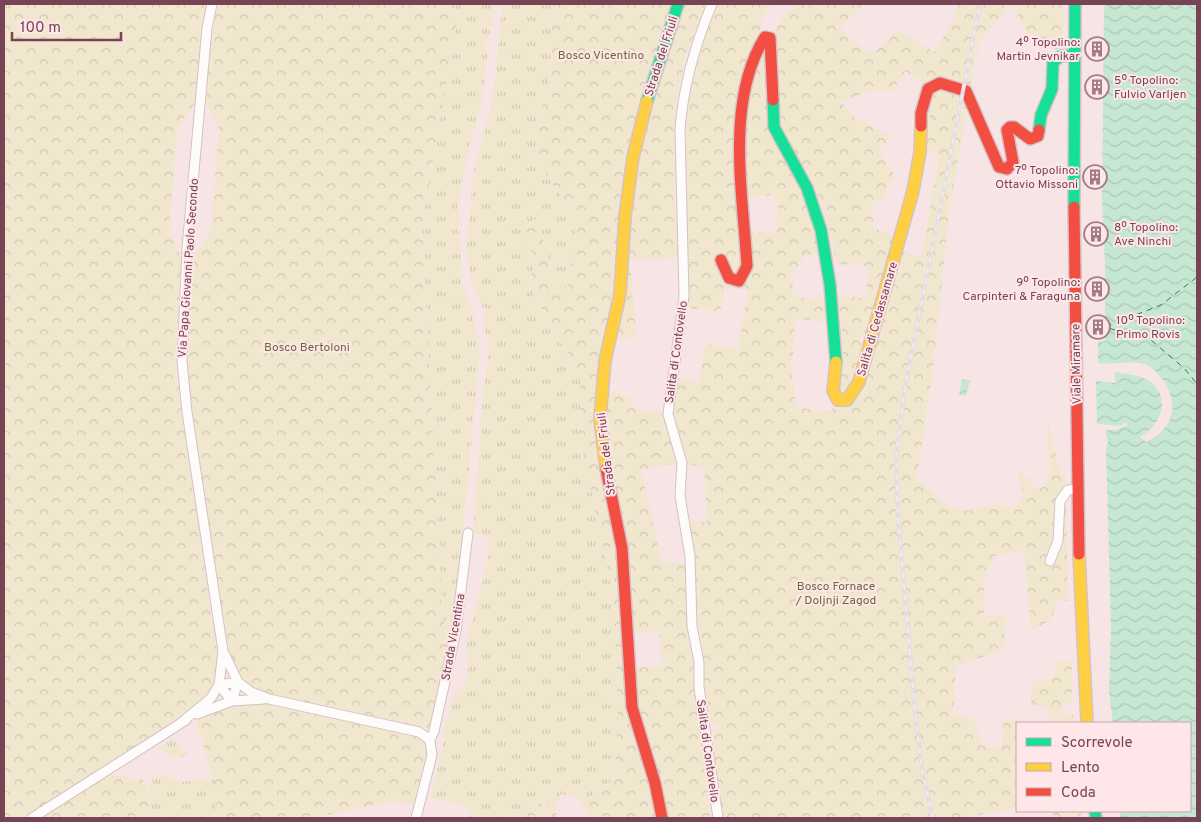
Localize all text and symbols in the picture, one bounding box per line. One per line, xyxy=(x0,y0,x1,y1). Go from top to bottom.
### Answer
scale bar xyxy=(12,10,121,42)
street label: Strada del Friuli xyxy=(641,14,682,99)
text: 100 m xyxy=(20,19,61,38)
place label: 4º Topolino: Martin Jevnikar xyxy=(996,35,1080,65)
building icon: 4º Topolino: Martin Jevnikar xyxy=(1084,36,1110,62)
park label: Bosco Vicentino xyxy=(558,48,644,64)
place label: 5º Topolino: Fulvio Varljen xyxy=(1114,73,1186,103)
building icon: 5º Topolino: Fulvio Varljen xyxy=(1084,74,1110,100)
place label: 7º Topolino: Ottavio Missoni xyxy=(995,163,1078,193)
building icon: 7º Topolino: Ottavio Missoni xyxy=(1082,164,1108,190)
street label: Via Papa Giovanni Paolo Secondo xyxy=(175,178,203,358)
place label: 8º Topolino: Ave Ninchi xyxy=(1114,220,1178,250)
building icon: 8º Topolino: Ave Ninchi xyxy=(1083,221,1109,247)
street label: Salita di Cedassamare xyxy=(854,260,902,378)
place label: 9º Topolino: Carpinteri & Faraguna xyxy=(962,275,1080,305)
building icon: 9º Topolino: Carpinteri & Faraguna xyxy=(1084,276,1110,302)
street label: Salita di Contovello xyxy=(662,299,692,404)
place label: 10º Topolino: Primo Rovis xyxy=(1116,313,1185,343)
building icon: 10º Topolino: Primo Rovis xyxy=(1085,314,1111,340)
street label: Viale Miramare xyxy=(1068,323,1086,404)
park label: Bosco Bertoloni xyxy=(264,340,350,356)
street label: Strada del Friuli xyxy=(594,411,620,496)
park label: Bosco Fornace / Doljnji Zagod xyxy=(795,579,876,609)
street label: Strada Vicentina xyxy=(438,592,470,682)
street label: Salita di Contovello xyxy=(692,699,722,804)
legend xyxy=(1016,722,1191,812)
text: Scorrevole xyxy=(1061,734,1133,753)
text: Lento xyxy=(1061,759,1100,778)
text: Coda xyxy=(1061,784,1096,803)

